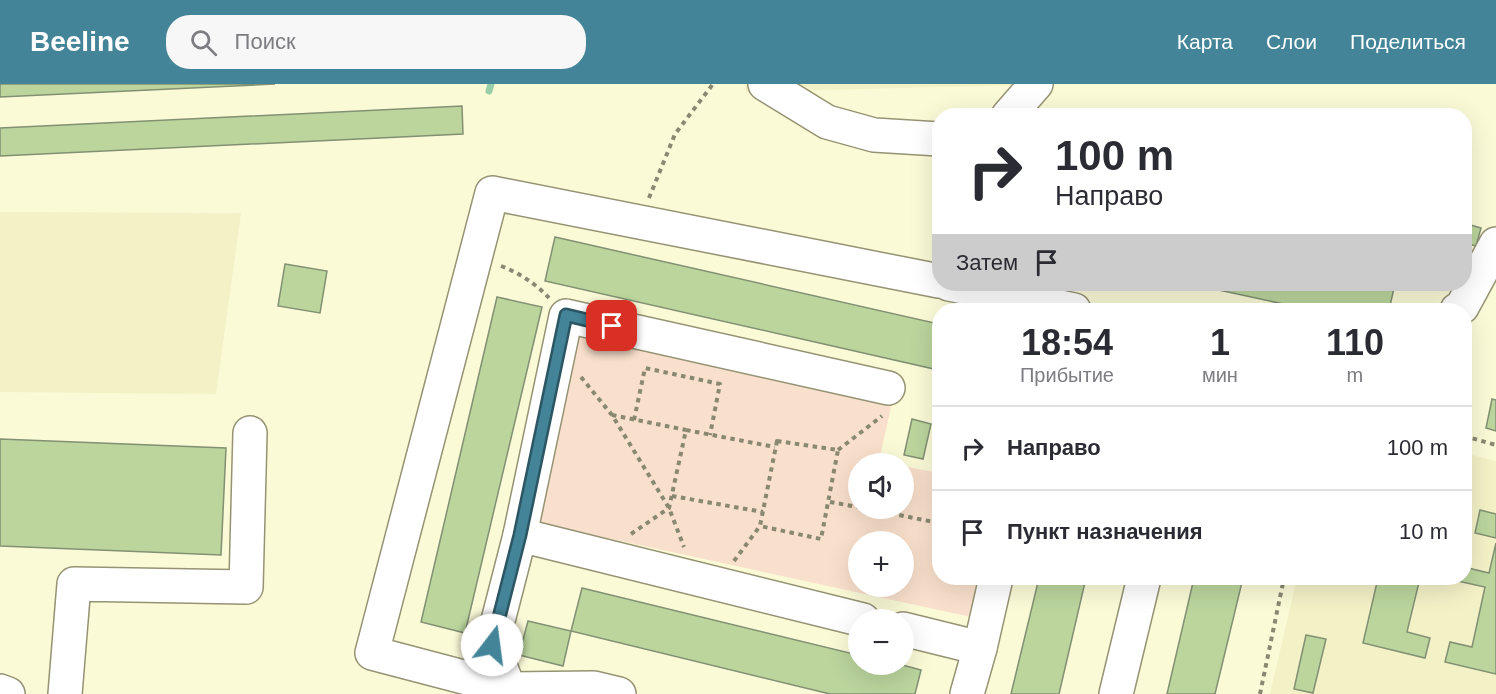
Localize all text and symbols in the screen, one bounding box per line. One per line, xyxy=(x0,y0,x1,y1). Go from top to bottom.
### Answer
search box xyxy=(166,15,586,69)
text: Beeline xyxy=(30,26,130,57)
icon: search xyxy=(187,26,220,59)
text: Поиск xyxy=(235,29,296,54)
text: Карта xyxy=(1177,30,1233,53)
text: Слои xyxy=(1266,30,1317,53)
text: Поделиться xyxy=(1350,30,1466,53)
icon: right xyxy=(956,132,1034,210)
text: 100 m xyxy=(1055,132,1174,179)
text: Направо xyxy=(1055,181,1163,211)
icon: arrive xyxy=(1030,246,1063,279)
text: Затем xyxy=(956,250,1018,275)
pin xyxy=(586,300,637,351)
icon: arrive xyxy=(595,309,628,342)
text: 18:54 xyxy=(1021,322,1113,363)
text: 1 xyxy=(1210,322,1230,363)
text: 110 xyxy=(1326,322,1384,363)
text: Прибытие xyxy=(1020,364,1114,386)
text: мин xyxy=(1202,364,1238,386)
text: m xyxy=(1347,364,1363,386)
icon: right xyxy=(956,432,989,465)
text: Направо xyxy=(1007,435,1101,460)
text: 100 m xyxy=(1387,435,1448,460)
map controls xyxy=(848,453,914,675)
button: sound xyxy=(848,453,914,519)
icon: arrive xyxy=(956,516,989,549)
text: Пункт назначения xyxy=(1007,519,1203,544)
text: 10 m xyxy=(1399,519,1448,544)
button: + xyxy=(848,531,914,597)
button: − xyxy=(848,609,914,675)
position arrow xyxy=(460,613,524,677)

